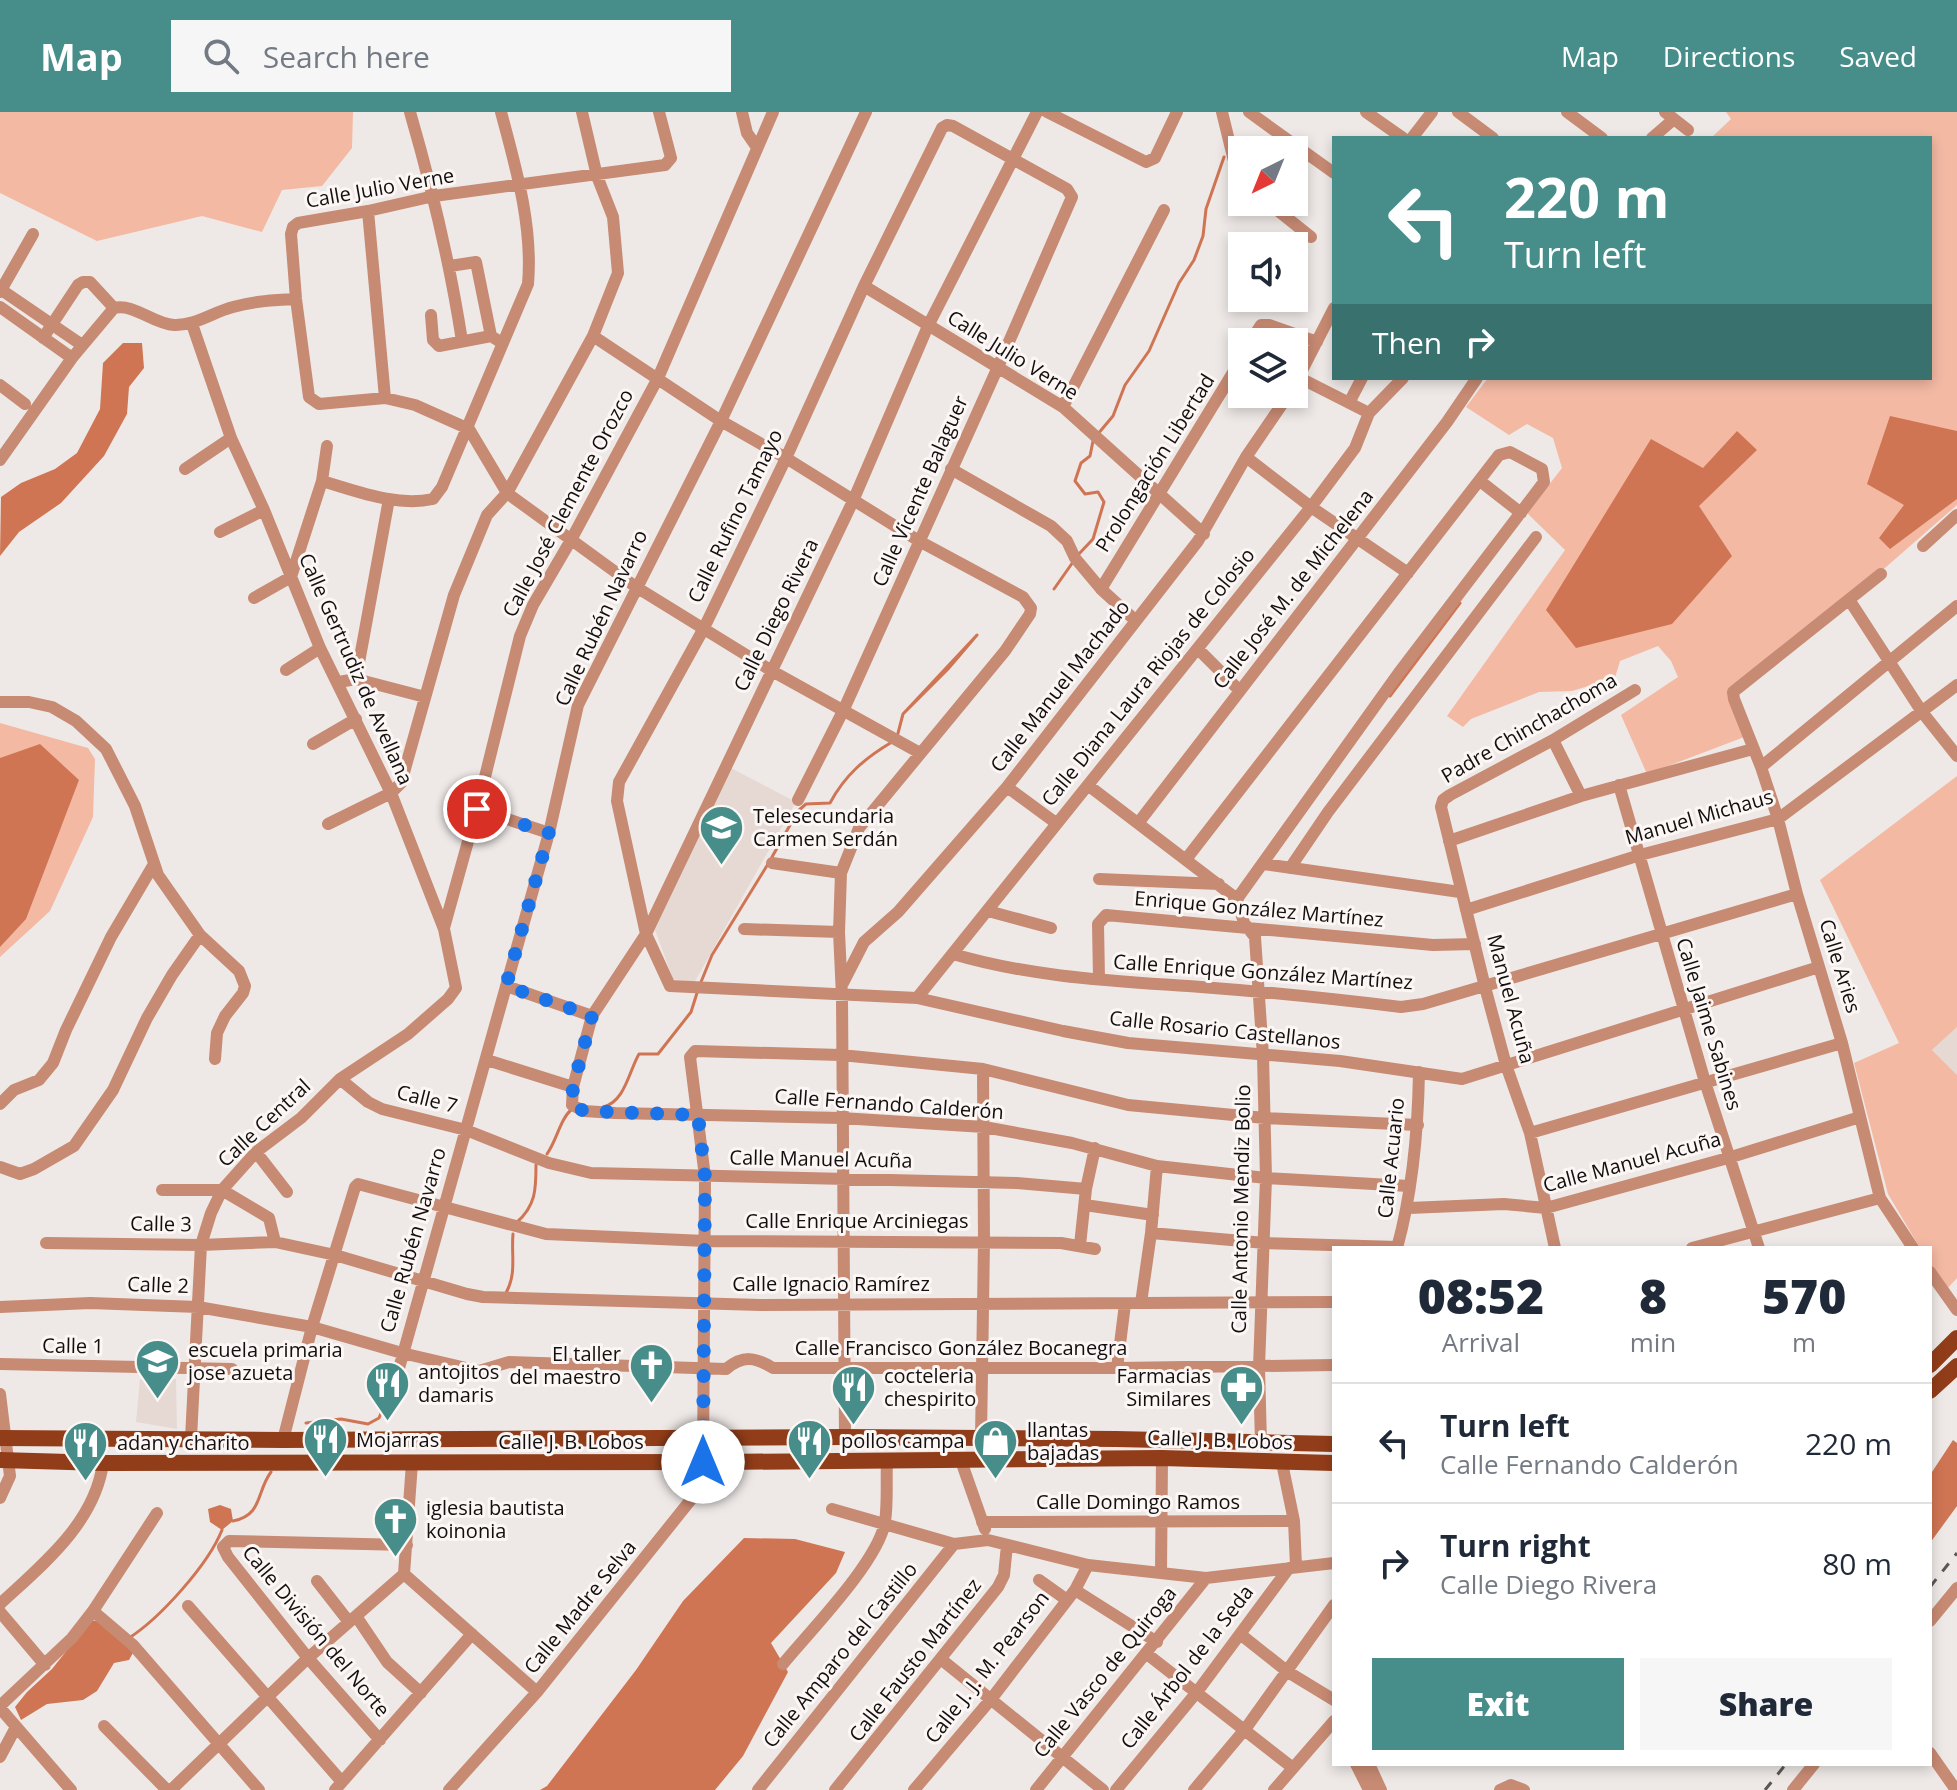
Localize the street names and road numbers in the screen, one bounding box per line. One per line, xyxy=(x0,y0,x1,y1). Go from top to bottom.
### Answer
street label: Calle Julio Verne xyxy=(304,161,456,214)
street label: Calle Julio Verne xyxy=(942,303,1084,406)
street label: Prolongación Libertad xyxy=(1089,369,1220,557)
street label: Calle José Clemente Orozco xyxy=(496,384,639,622)
street label: Calle Vicente Balaguer xyxy=(865,391,974,591)
street label: Calle Rufino Tamayo xyxy=(681,425,788,607)
street label: Calle José M. de Michelena xyxy=(1206,483,1379,694)
street label: Calle Rubén Navarro xyxy=(548,525,653,710)
street label: Calle Diego Rivera xyxy=(727,534,824,696)
street label: Calle Diana Laura Riojas de Colosio xyxy=(1035,542,1260,811)
street label: Calle Gertrudiz de Avellana xyxy=(293,549,420,789)
street label: Calle Manuel Machado xyxy=(984,594,1135,777)
street label: Padre Chinchachoma xyxy=(1436,666,1622,789)
street label: Manuel Michaus xyxy=(1622,782,1776,851)
street label: Enrique González Martínez xyxy=(1133,884,1385,933)
street label: Calle Aries xyxy=(1813,916,1868,1016)
street label: Manuel Acuña xyxy=(1481,931,1542,1067)
street label: Calle Jaime Sabines xyxy=(1670,934,1749,1113)
street label: Calle Enrique González Martínez xyxy=(1112,948,1414,995)
street label: Calle Rosario Castellanos xyxy=(1108,1004,1342,1055)
street label: Calle Central xyxy=(211,1073,316,1173)
street label: Calle 7 xyxy=(394,1078,460,1119)
street label: Calle Fernando Calderón xyxy=(773,1082,1005,1125)
street label: Calle Antonio Mendiz Bolio xyxy=(1225,1084,1256,1334)
street label: Calle Acuario xyxy=(1371,1096,1410,1220)
street label: Calle Manuel Acuña xyxy=(1540,1125,1724,1198)
street label: Calle Manuel Acuña xyxy=(729,1143,913,1174)
street label: Calle Rubén Navarro xyxy=(373,1144,452,1336)
street label: Calle Enrique Arciniegas xyxy=(745,1207,969,1234)
street label: Calle 3 xyxy=(130,1209,192,1238)
street label: Calle 2 xyxy=(127,1270,189,1299)
street label: Calle Ignacio Ramírez xyxy=(732,1270,930,1297)
street label: Calle 1 xyxy=(42,1331,104,1360)
street label: Calle Francisco González Bocanegra xyxy=(795,1334,1127,1361)
street label: Calle J. B. Lobos xyxy=(1147,1423,1293,1456)
street label: Calle J. B. Lobos xyxy=(498,1428,644,1455)
street label: Calle Domingo Ramos xyxy=(1036,1488,1240,1515)
street label: Calle Madre Selva xyxy=(517,1534,642,1679)
street label: Calle División del Norte xyxy=(237,1539,396,1722)
street label: Calle Amparo del Castillo xyxy=(756,1556,923,1753)
street label: Calle Fausto Martínez xyxy=(842,1573,987,1747)
street label: Calle Árbol de la Seda xyxy=(1114,1579,1259,1754)
street label: Calle Vasco de Quiroga xyxy=(1027,1580,1182,1763)
street label: Calle J. J. M. Pearson xyxy=(918,1585,1055,1749)

